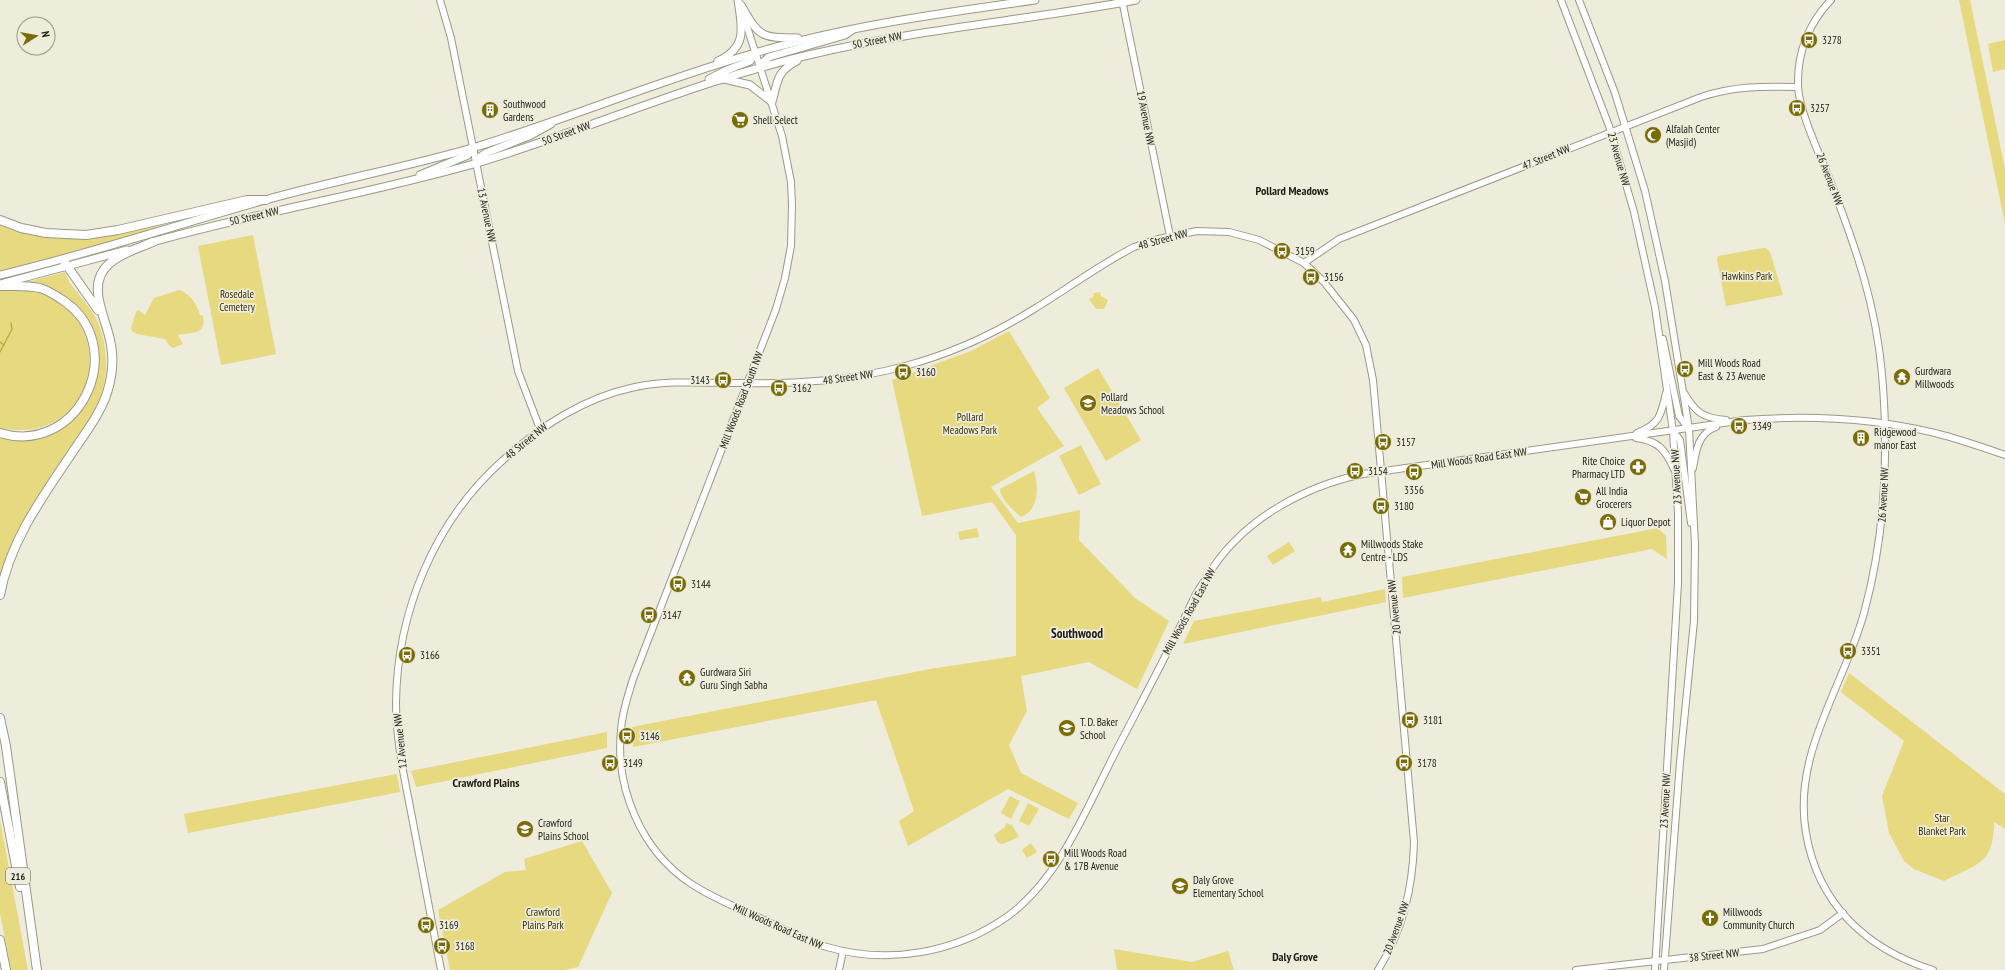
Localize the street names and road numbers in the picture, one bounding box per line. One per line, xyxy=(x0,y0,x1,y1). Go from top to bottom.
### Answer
street label: 50 Street NW xyxy=(851,28,904,52)
street label: 19 Avenue NW xyxy=(1134,89,1158,147)
street label: 50 Street NW xyxy=(540,118,593,148)
street label: 23 Avenue NW xyxy=(1605,130,1634,188)
street label: 47 Street NW xyxy=(1520,141,1572,173)
street label: 26 Avenue NW xyxy=(1814,151,1847,208)
street label: 13 Avenue NW xyxy=(474,186,500,244)
street label: 50 Street NW xyxy=(228,203,281,229)
street label: 48 Street NW xyxy=(1137,226,1190,252)
street label: Mill Woods Road South NW xyxy=(716,349,766,451)
street label: 48 Street NW xyxy=(822,366,875,387)
street label: 48 Street NW xyxy=(502,419,551,462)
street label: Mill Woods Road East NW xyxy=(1430,444,1528,472)
street label: 23 Avenue NW xyxy=(1668,448,1684,505)
street label: 26 Avenue NW xyxy=(1875,466,1891,523)
street label: Mill Woods Road East NW xyxy=(1159,565,1219,657)
street label: 20 Avenue NW xyxy=(1384,578,1404,635)
street label: 12 Avenue NW xyxy=(390,712,410,769)
street label: 23 Avenue NW xyxy=(1657,772,1673,829)
road number: 216 xyxy=(6,868,30,884)
street label: 20 Avenue NW xyxy=(1380,899,1412,956)
street label: Mill Woods Road East NW xyxy=(731,900,826,952)
street label: 38 Street NW xyxy=(1688,945,1741,965)

